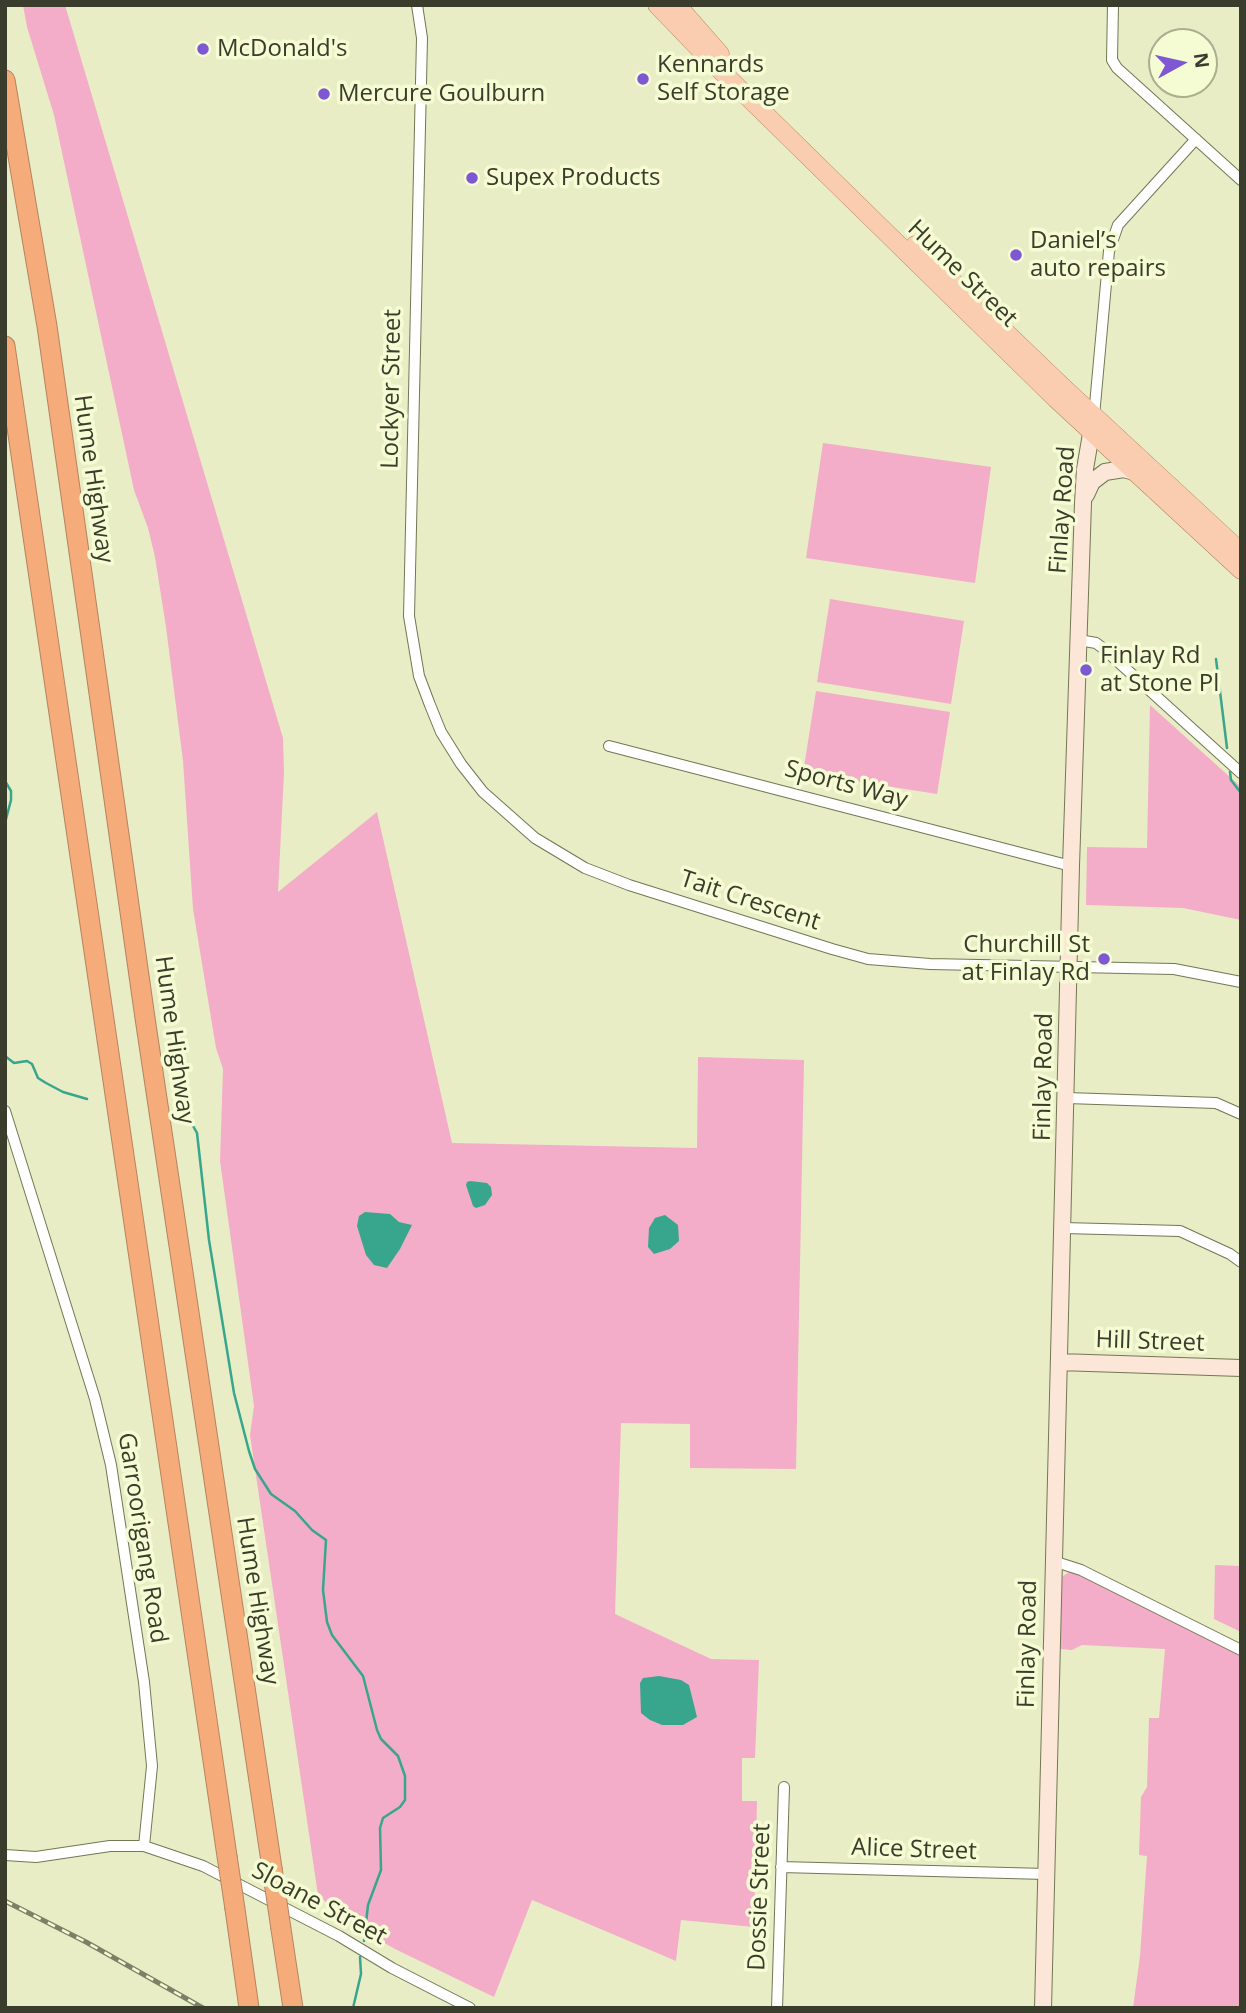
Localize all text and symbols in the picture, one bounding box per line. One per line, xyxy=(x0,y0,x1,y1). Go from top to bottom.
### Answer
north arrow xyxy=(1148,28,1218,98)
place label: McDonald's xyxy=(217,35,347,63)
marker: McDonald's xyxy=(195,41,211,57)
place label: Kennards Self Storage xyxy=(657,51,790,107)
text: N xyxy=(1188,51,1216,70)
marker: Kennards Self Storage xyxy=(635,71,651,87)
place label: Mercure Goulburn xyxy=(338,80,545,108)
marker: Mercure Goulburn xyxy=(316,86,332,102)
place label: Supex Products xyxy=(486,164,660,192)
marker: Supex Products xyxy=(464,170,480,186)
street label: Hume Street xyxy=(901,215,1023,333)
place label: Daniel’s auto repairs xyxy=(1030,227,1166,283)
marker: Daniel’s auto repairs xyxy=(1008,247,1024,263)
street label: Lockyer Street xyxy=(376,309,408,469)
street label: Hume Highway xyxy=(67,393,119,565)
street label: Finlay Road xyxy=(1044,445,1082,575)
place label: Finlay Rd at Stone Pl xyxy=(1100,642,1219,698)
marker: Finlay Rd at Stone Pl xyxy=(1078,662,1094,678)
street label: Sports Way xyxy=(781,755,911,815)
street label: Tait Crescent xyxy=(676,865,824,937)
place label: Churchill St at Finlay Rd xyxy=(962,931,1090,987)
marker: Churchill St at Finlay Rd xyxy=(1096,951,1112,967)
street label: Hume Highway xyxy=(148,954,200,1126)
street label: Finlay Road xyxy=(1028,1013,1060,1141)
street label: Hill Street xyxy=(1095,1326,1205,1358)
street label: Garroorigang Road xyxy=(111,1431,173,1645)
street label: Hume Highway xyxy=(229,1515,285,1687)
street label: Finlay Road xyxy=(1012,1580,1044,1708)
street label: Dossie Street xyxy=(743,1823,777,1971)
street label: Alice Street xyxy=(851,1833,977,1867)
street label: Sloane Street xyxy=(247,1856,391,1952)

